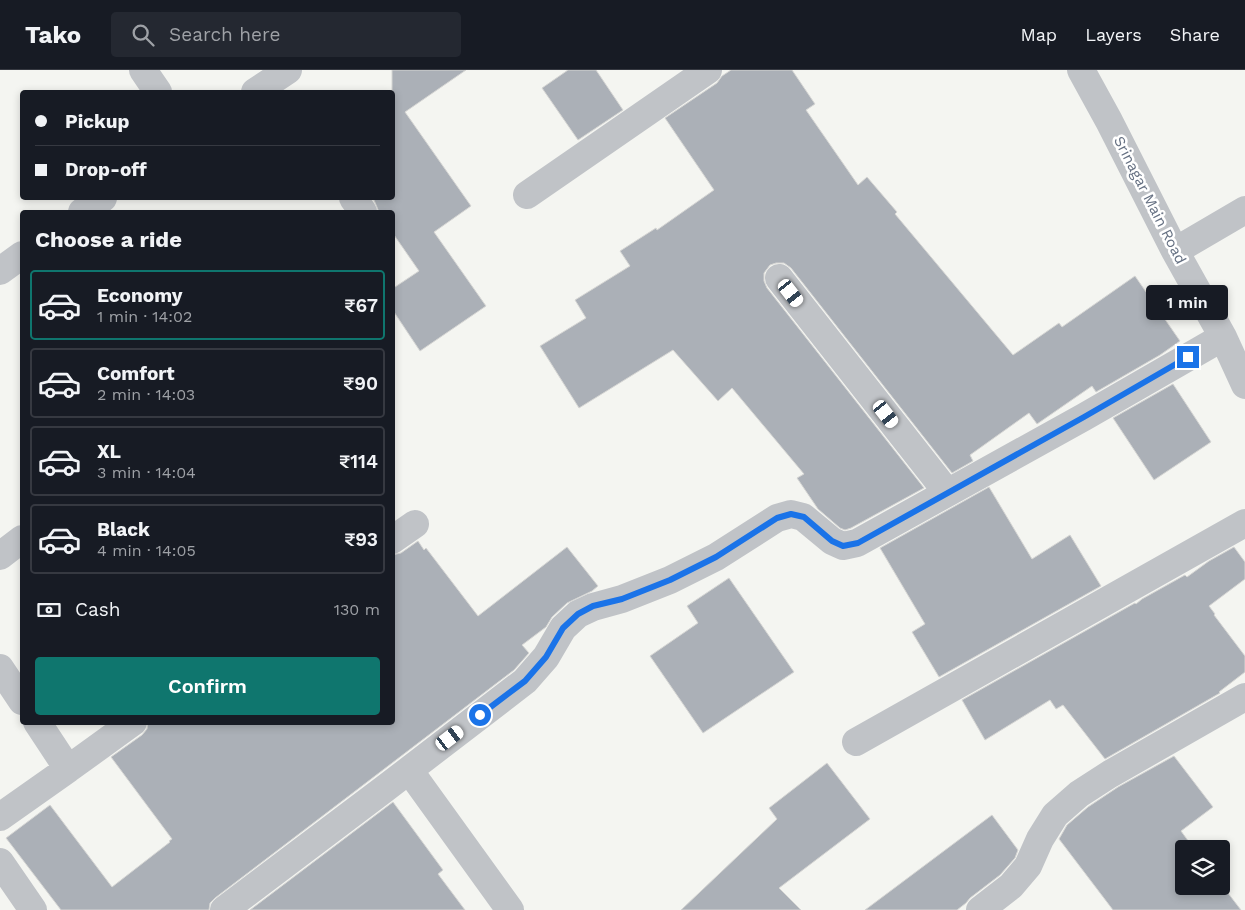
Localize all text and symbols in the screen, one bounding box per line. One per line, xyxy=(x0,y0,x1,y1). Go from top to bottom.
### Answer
search box xyxy=(111,12,461,57)
text: Tako xyxy=(25,21,81,49)
icon: search xyxy=(129,21,157,49)
text: Search here xyxy=(169,23,280,46)
text: Map xyxy=(1020,24,1057,45)
text: Layers xyxy=(1085,24,1142,45)
text: Share xyxy=(1170,24,1220,45)
text: Pickup xyxy=(65,110,129,133)
street label: Srinagar Main Road xyxy=(1110,133,1190,267)
text: Drop-off xyxy=(65,158,147,181)
text: Choose a ride xyxy=(35,227,182,252)
car xyxy=(775,277,806,309)
icon: car xyxy=(37,283,82,328)
text: Economy xyxy=(97,284,182,307)
callout: 1 min xyxy=(1147,284,1229,320)
text: 1 min xyxy=(1166,293,1208,312)
text: ₹67 xyxy=(344,294,378,317)
text: 1 min · 14:02 xyxy=(97,307,192,326)
route end xyxy=(1177,346,1199,368)
icon: car xyxy=(37,361,82,406)
text: Comfort xyxy=(97,362,175,385)
text: ₹90 xyxy=(343,372,378,395)
text: 2 min · 14:03 xyxy=(97,385,195,404)
car xyxy=(870,398,901,430)
icon: car xyxy=(37,439,82,484)
text: XL xyxy=(97,440,121,463)
text: ₹114 xyxy=(339,450,378,473)
text: 3 min · 14:04 xyxy=(97,463,196,482)
icon: car xyxy=(37,517,82,562)
text: Black xyxy=(97,518,150,541)
text: ₹93 xyxy=(344,528,378,551)
text: 4 min · 14:05 xyxy=(97,541,196,560)
icon: cash xyxy=(35,596,63,624)
text: Cash xyxy=(75,598,121,621)
text: 130 m xyxy=(334,600,380,619)
button: Confirm xyxy=(35,657,380,715)
route start xyxy=(469,704,491,726)
car xyxy=(433,723,466,753)
map controls xyxy=(1175,840,1230,895)
button: layers xyxy=(1175,840,1230,895)

